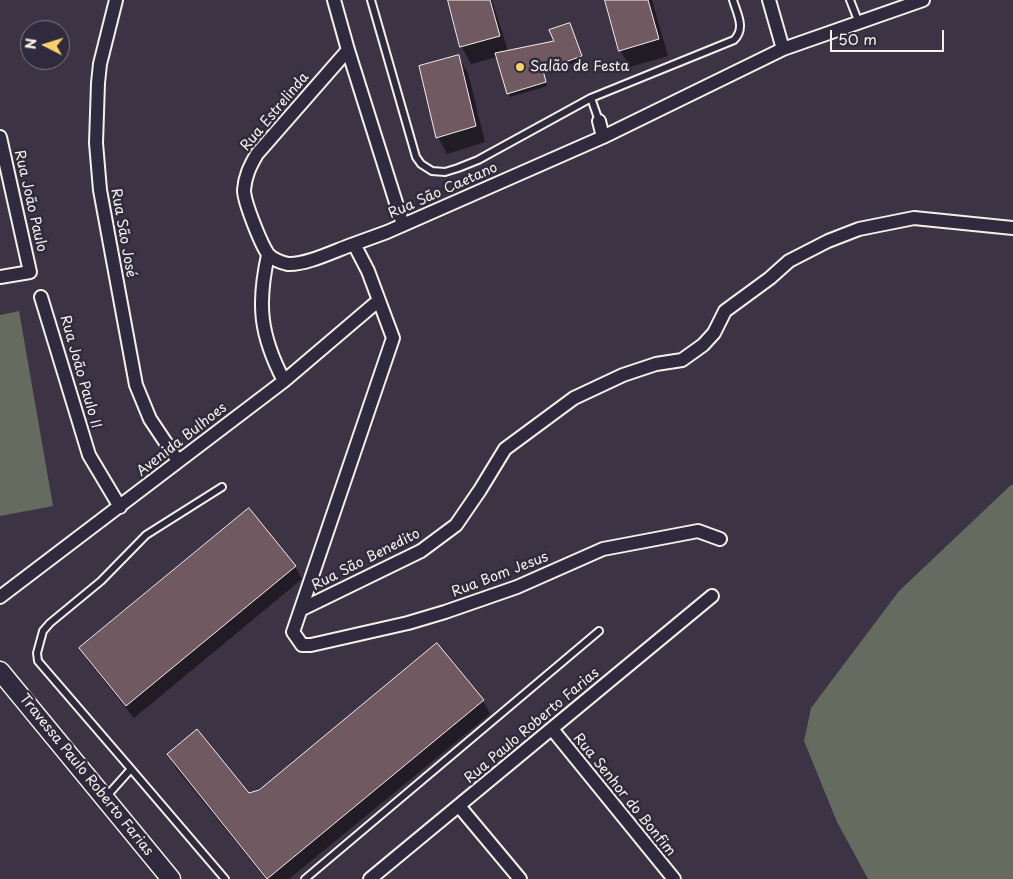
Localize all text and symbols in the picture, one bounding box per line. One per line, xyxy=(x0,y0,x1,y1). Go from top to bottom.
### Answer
north arrow xyxy=(20,20,70,70)
scale bar xyxy=(833,20,947,52)
text: 50 m xyxy=(838,27,877,50)
text: N xyxy=(20,37,41,50)
place label: Salão de Festa xyxy=(530,59,629,75)
marker: Salão de Festa xyxy=(514,61,526,73)
street label: Rua Estrelinda xyxy=(237,69,313,155)
street label: Rua João Paulo xyxy=(10,148,50,254)
street label: Rua São Caetano xyxy=(386,159,500,223)
street label: Rua São José xyxy=(107,187,139,279)
street label: Rua João Paulo II xyxy=(56,313,104,431)
street label: Avenida Bulhoes xyxy=(134,400,230,480)
street label: Rua São Benedito xyxy=(309,525,423,595)
street label: Rua Bom Jesus xyxy=(449,549,551,601)
street label: Rua Paulo Roberto Farias xyxy=(461,665,603,787)
street label: Travessa Paulo Roberto Farias xyxy=(16,691,156,859)
street label: Rua Senhor do Bonfim xyxy=(569,730,679,860)

